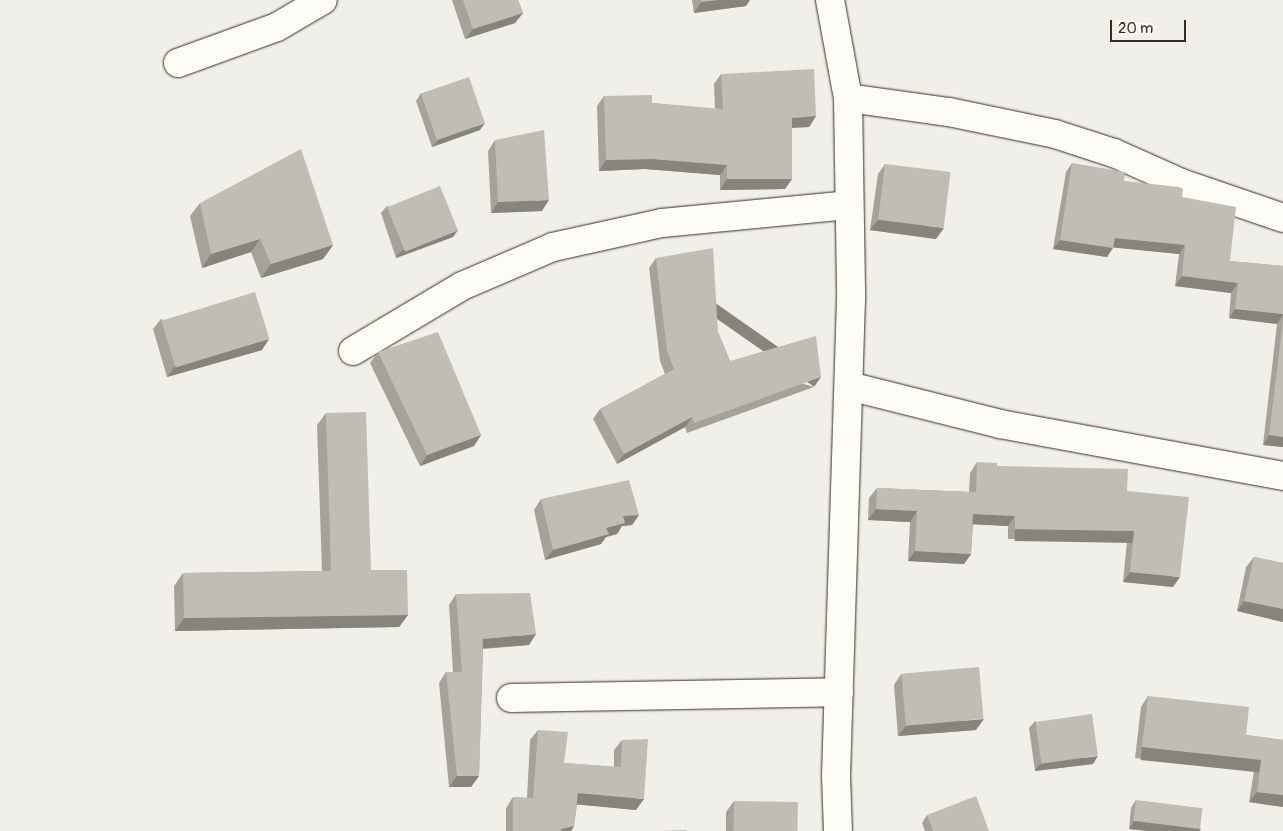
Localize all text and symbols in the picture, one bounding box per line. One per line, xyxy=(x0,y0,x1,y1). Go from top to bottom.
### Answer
scale bar xyxy=(1113,10,1189,42)
text: 20 m xyxy=(1118,19,1153,38)

